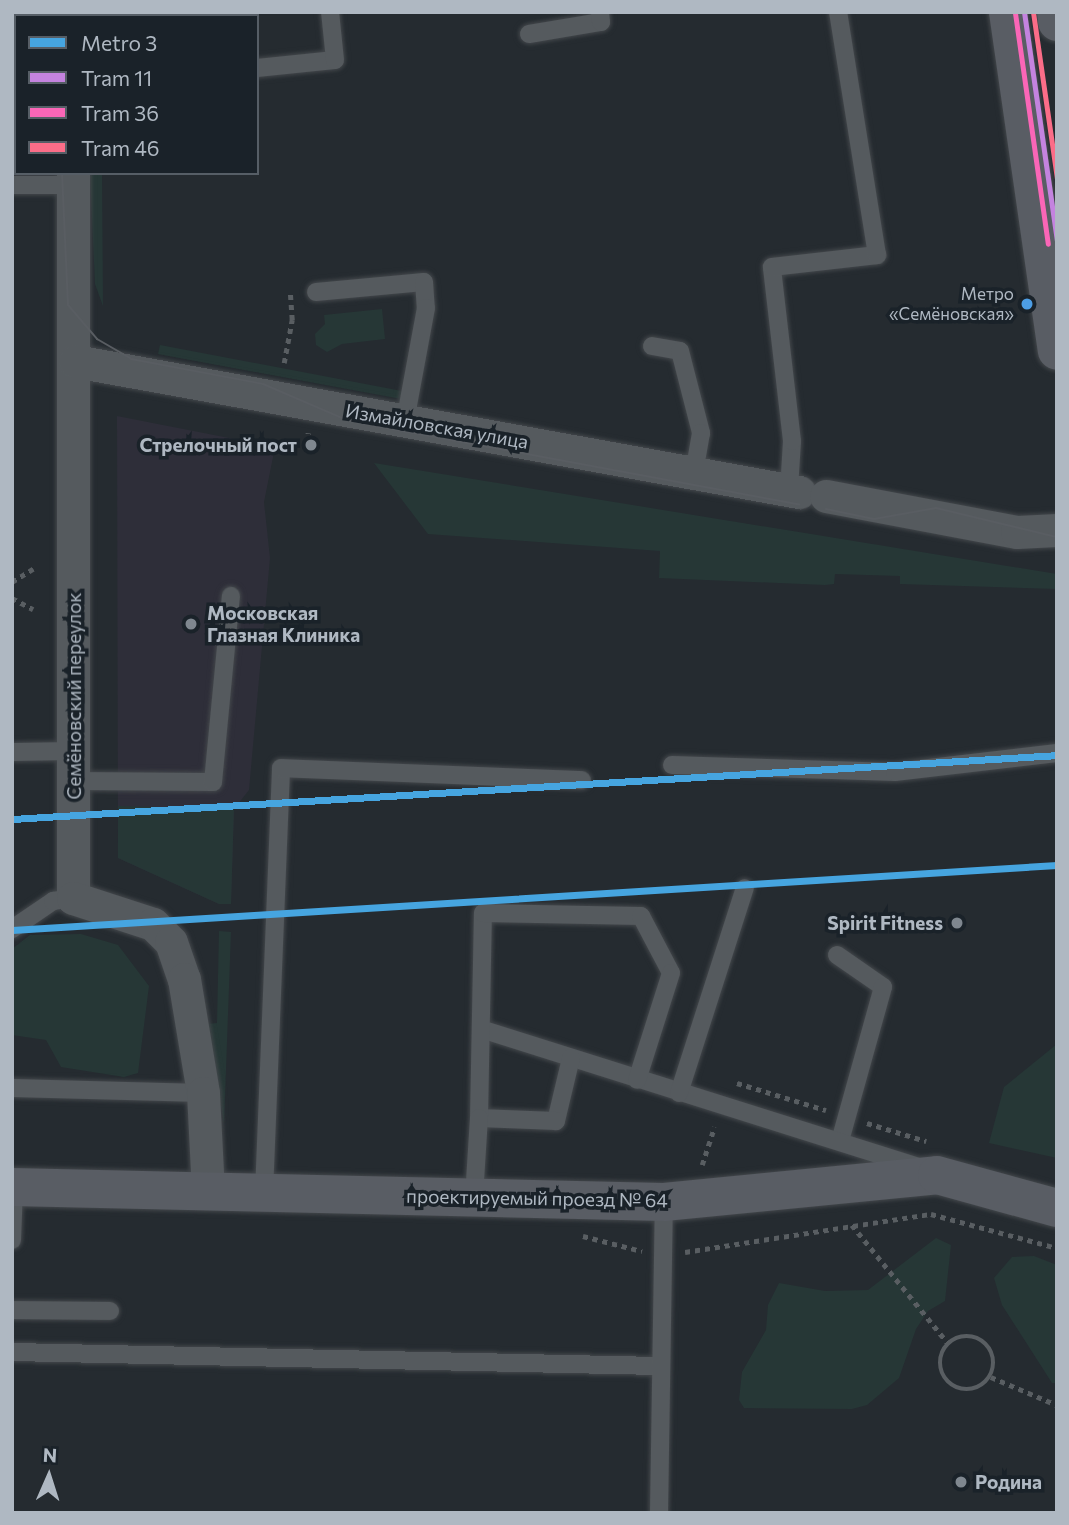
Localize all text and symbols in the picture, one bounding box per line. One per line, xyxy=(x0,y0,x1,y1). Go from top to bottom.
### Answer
legend xyxy=(14,14,259,175)
text: Metro 3 xyxy=(81,30,157,55)
text: Tram 11 xyxy=(81,65,152,90)
text: Tram 36 xyxy=(81,100,159,125)
text: Tram 46 xyxy=(81,135,160,160)
place label: Метро «Семёновская» xyxy=(889,284,1014,324)
marker: Метро «Семёновская» xyxy=(1020,297,1034,311)
street label: Измайловская улица xyxy=(344,399,530,453)
place label: Стрелочный пост xyxy=(140,434,297,456)
marker: Стрелочный пост xyxy=(303,437,319,453)
street label: Семёновский переулок xyxy=(63,592,85,800)
place label: Московская Глазная Клиника xyxy=(207,602,360,646)
marker: Московская Глазная Клиника xyxy=(181,614,201,634)
place label: Spirit Fitness xyxy=(827,912,943,934)
marker: Spirit Fitness xyxy=(949,915,965,931)
street label: проектируемый проезд № 64 xyxy=(406,1184,668,1212)
north arrow xyxy=(14,1441,84,1511)
text: N xyxy=(42,1443,58,1466)
place label: Родина xyxy=(975,1471,1042,1493)
marker: Родина xyxy=(953,1474,969,1490)

